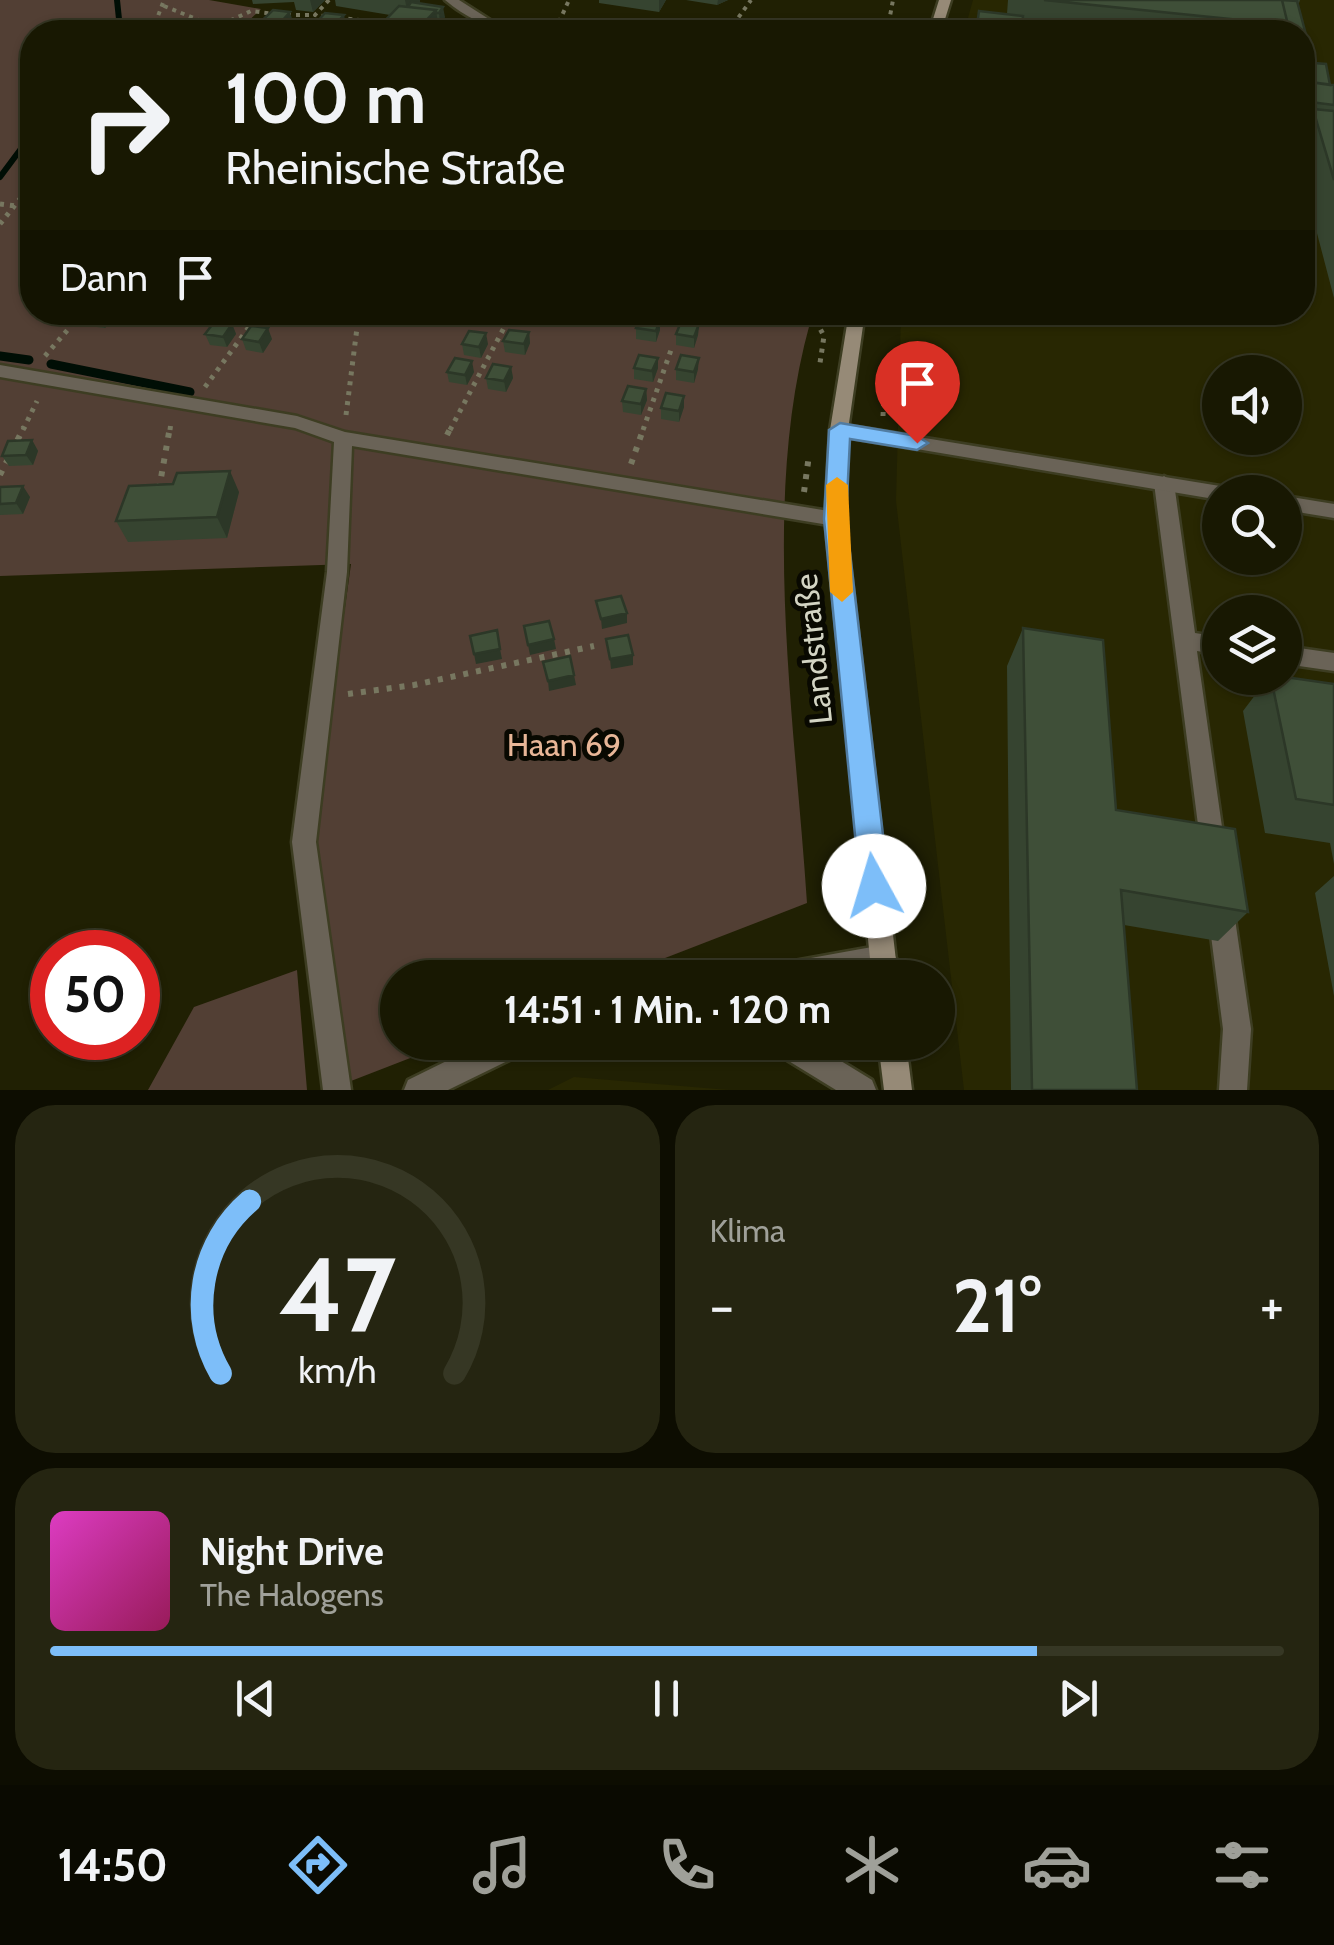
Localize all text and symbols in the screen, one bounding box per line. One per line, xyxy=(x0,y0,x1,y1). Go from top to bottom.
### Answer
text: 100 m xyxy=(225,55,426,141)
icon: right xyxy=(60,60,190,190)
text: Rheinische Straße xyxy=(225,141,565,195)
icon: arrive xyxy=(168,250,223,305)
text: Dann xyxy=(60,254,148,301)
pin xyxy=(875,341,960,444)
map controls xyxy=(1202,355,1302,695)
button: sound xyxy=(1202,355,1302,455)
icon: arrive xyxy=(890,356,945,411)
button: search xyxy=(1202,475,1302,575)
street label: Landstraße xyxy=(786,572,840,726)
button: layers xyxy=(1202,595,1302,695)
park label: Haan 69 xyxy=(507,725,621,764)
position arrow xyxy=(822,834,926,938)
speed limit sign: 50 xyxy=(30,930,160,1060)
text: 14:51 · 1 Min. · 120 m xyxy=(504,986,831,1033)
text: Klima xyxy=(710,1211,785,1250)
text: 47 xyxy=(278,1231,396,1357)
text: 21° xyxy=(952,1260,1041,1351)
text: − xyxy=(710,1272,734,1339)
text: + xyxy=(1260,1272,1284,1339)
text: km/h xyxy=(298,1349,376,1392)
text: Night Drive xyxy=(200,1528,384,1575)
text: The Halogens xyxy=(200,1575,384,1614)
icon: previous xyxy=(228,1671,283,1726)
icon: pause xyxy=(639,1671,694,1726)
icon: next xyxy=(1051,1671,1106,1726)
icon: directions xyxy=(283,1830,353,1900)
icon: music xyxy=(467,1830,537,1900)
icon: phone xyxy=(652,1830,722,1900)
icon: climate xyxy=(837,1830,907,1900)
icon: car xyxy=(1022,1830,1092,1900)
icon: filters xyxy=(1207,1830,1277,1900)
text: 14:50 xyxy=(57,1838,168,1892)

